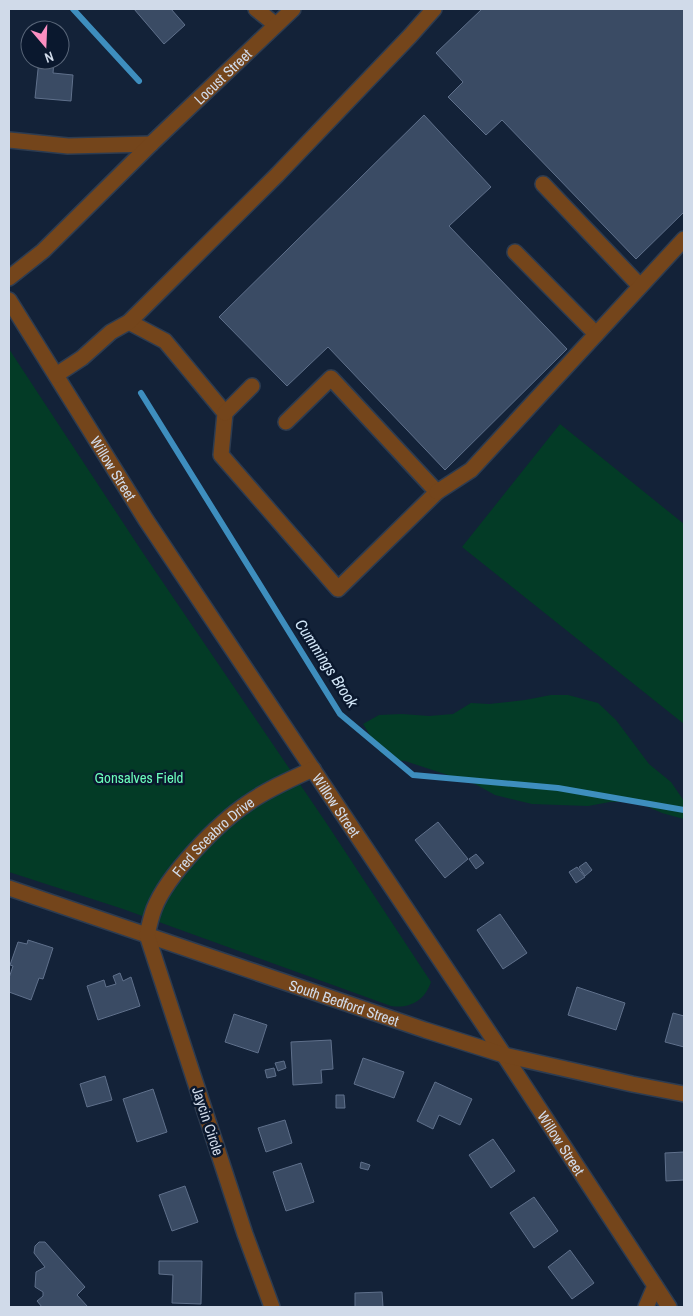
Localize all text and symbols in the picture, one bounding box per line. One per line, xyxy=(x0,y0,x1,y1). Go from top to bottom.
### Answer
north arrow xyxy=(20,20,70,70)
street label: Locust Street xyxy=(189,43,256,109)
text: N xyxy=(42,47,56,67)
street label: Willow Street xyxy=(86,432,142,505)
water label: Cummings Brook xyxy=(290,615,364,712)
park label: Gonsalves Field xyxy=(95,767,183,788)
street label: Willow Street xyxy=(308,769,366,841)
street label: Fred Sceabro Drive xyxy=(167,791,258,881)
street label: South Bedford Street xyxy=(286,974,402,1031)
street label: Jaycin Circle xyxy=(187,1084,229,1158)
street label: Willow Street xyxy=(533,1107,591,1180)

